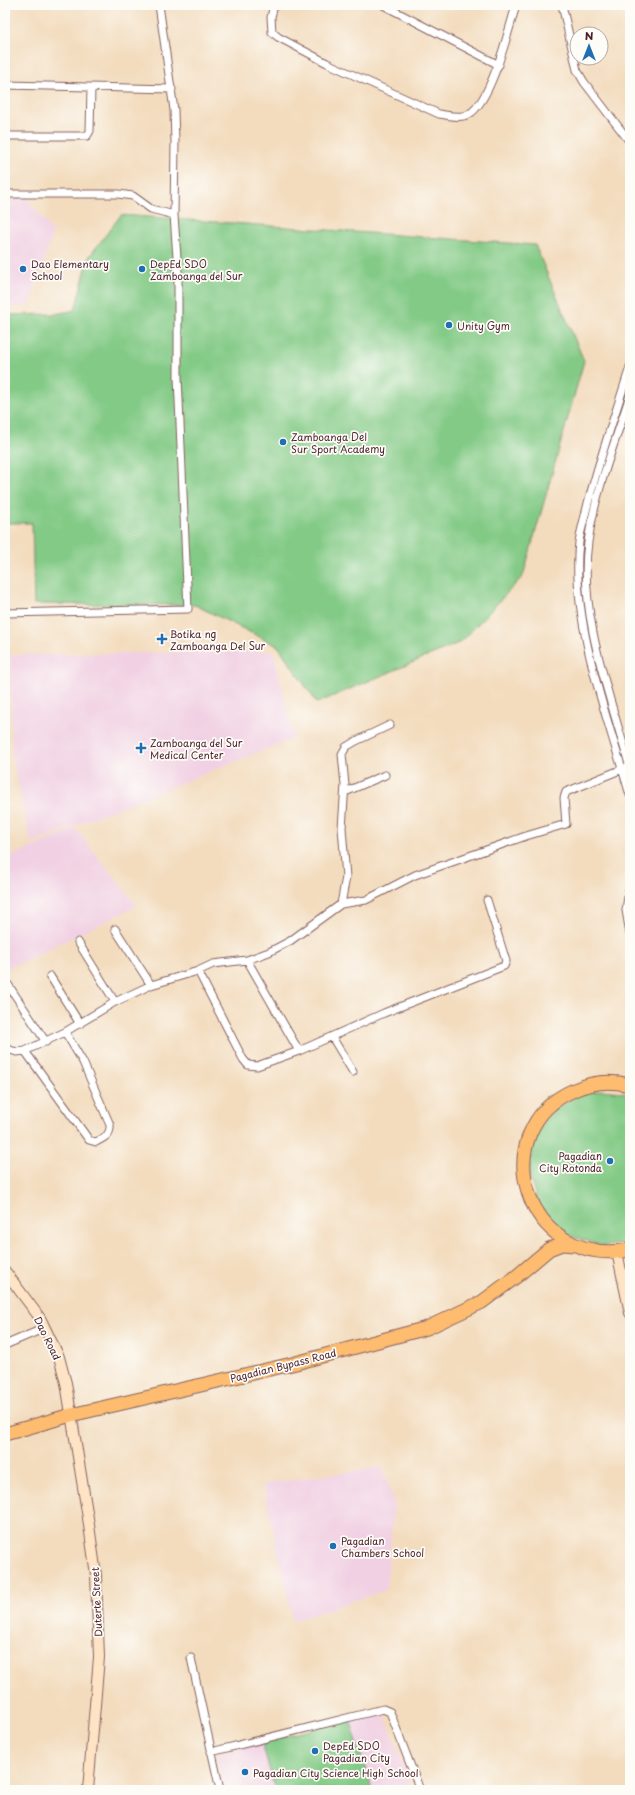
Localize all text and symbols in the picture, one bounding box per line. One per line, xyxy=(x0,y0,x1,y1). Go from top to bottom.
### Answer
north arrow xyxy=(569,26,609,66)
text: N xyxy=(585,27,594,44)
place label: Dao Elementary School xyxy=(31,256,109,283)
place label: DepEd SDO Zamboanga del Sur xyxy=(150,256,243,283)
marker: Dao Elementary School xyxy=(18,264,28,274)
marker: DepEd SDO Zamboanga del Sur xyxy=(137,264,147,274)
place label: Unity Gym xyxy=(457,318,510,333)
marker: Unity Gym xyxy=(444,320,454,330)
place label: Zamboanga Del Sur Sport Academy xyxy=(291,429,385,456)
marker: Zamboanga Del Sur Sport Academy xyxy=(278,437,288,447)
place label: Botika ng Zamboanga Del Sur xyxy=(170,626,266,653)
marker: Botika ng Zamboanga Del Sur xyxy=(157,634,167,644)
place label: Zamboanga del Sur Medical Center xyxy=(150,735,243,762)
marker: Zamboanga del Sur Medical Center xyxy=(135,742,147,754)
place label: Pagadian City Rotonda xyxy=(539,1148,603,1176)
marker: Pagadian City Rotonda xyxy=(605,1156,615,1166)
street label: Dao Road xyxy=(31,1314,65,1363)
street label: Pagadian Bypass Road xyxy=(228,1345,338,1386)
place label: Pagadian Chambers School xyxy=(341,1533,424,1560)
marker: Pagadian Chambers School xyxy=(328,1541,338,1551)
street label: Duterte Street xyxy=(87,1567,105,1637)
place label: DepEd SDO Pagadian City xyxy=(323,1738,390,1765)
marker: DepEd SDO Pagadian City xyxy=(310,1746,320,1756)
place label: Pagadian City Science High School xyxy=(253,1765,419,1780)
marker: Pagadian City Science High School xyxy=(240,1767,250,1777)

